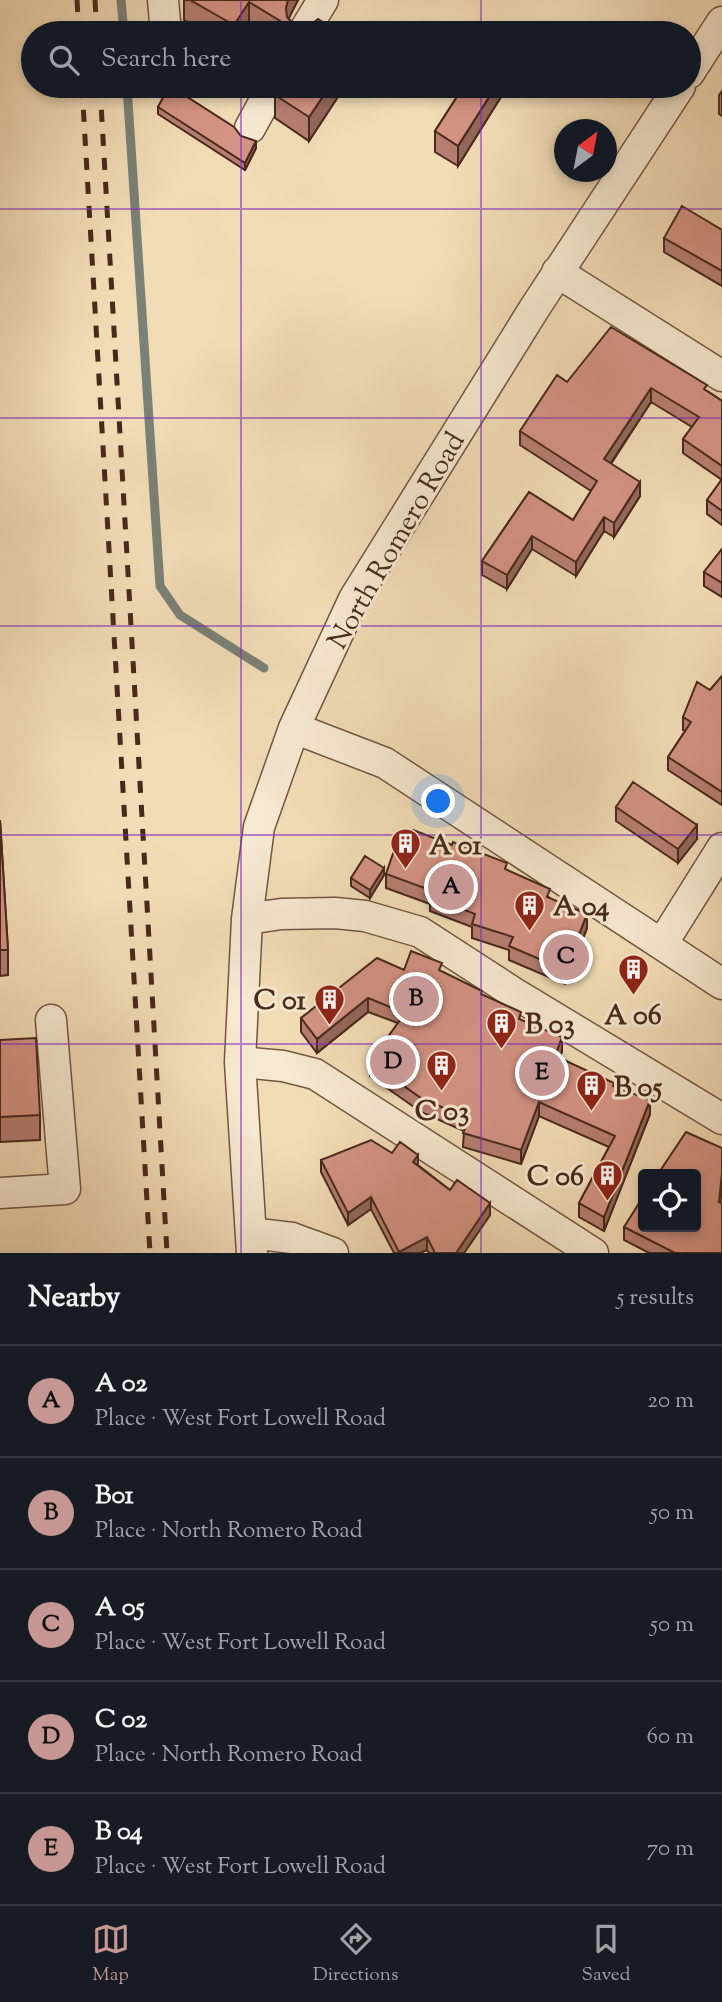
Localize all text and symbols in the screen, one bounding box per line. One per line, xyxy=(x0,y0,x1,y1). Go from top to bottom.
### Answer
search box xyxy=(21,21,701,98)
icon: search xyxy=(45,41,83,79)
text: Search here xyxy=(101,41,231,78)
north arrow xyxy=(554,119,617,182)
street label: North Romero Road xyxy=(319,425,476,658)
your location xyxy=(421,784,455,818)
building icon: A 01 xyxy=(389,827,423,871)
place label: A 01 xyxy=(429,827,482,867)
pin: A xyxy=(428,861,474,913)
building icon: A 04 xyxy=(513,888,547,932)
place label: A 04 xyxy=(553,888,609,928)
pin: C xyxy=(543,931,589,983)
building icon: A 06 xyxy=(616,953,650,997)
pin: B xyxy=(393,973,439,1025)
place label: C 01 xyxy=(253,982,306,1022)
building icon: C 01 xyxy=(312,982,346,1026)
place label: A 06 xyxy=(604,997,662,1037)
building icon: B 03 xyxy=(485,1006,519,1050)
place label: B 03 xyxy=(525,1006,575,1046)
pin: D xyxy=(370,1036,416,1088)
pin: E xyxy=(519,1047,565,1099)
building icon: C 03 xyxy=(425,1049,459,1093)
building icon: B 05 xyxy=(574,1069,608,1113)
place label: B 05 xyxy=(614,1069,662,1109)
place label: C 03 xyxy=(415,1093,469,1133)
place label: C 06 xyxy=(527,1158,584,1198)
building icon: C 06 xyxy=(590,1158,624,1202)
map controls xyxy=(638,1169,701,1232)
button: locate xyxy=(638,1169,701,1232)
text: Nearby xyxy=(28,1277,120,1320)
text: 5 results xyxy=(617,1282,694,1315)
text: A 02 xyxy=(95,1366,147,1403)
text: A xyxy=(42,1385,60,1418)
text: 20 m xyxy=(647,1385,694,1418)
text: Place · West Fort Lowell Road xyxy=(95,1403,386,1436)
text: B01 xyxy=(95,1478,134,1515)
text: B xyxy=(44,1497,58,1530)
text: 50 m xyxy=(650,1497,694,1530)
text: Place · North Romero Road xyxy=(95,1515,363,1548)
text: A 05 xyxy=(95,1590,144,1627)
text: C xyxy=(42,1609,60,1642)
text: 50 m xyxy=(650,1609,694,1642)
text: Place · West Fort Lowell Road xyxy=(95,1627,386,1660)
text: C 02 xyxy=(95,1702,147,1739)
text: D xyxy=(42,1721,60,1754)
text: 60 m xyxy=(646,1721,694,1754)
text: Place · North Romero Road xyxy=(95,1739,363,1772)
text: B 04 xyxy=(95,1814,143,1851)
text: E xyxy=(44,1833,58,1866)
text: 70 m xyxy=(647,1833,694,1866)
text: Place · West Fort Lowell Road xyxy=(95,1851,386,1884)
tab: Map xyxy=(92,1920,130,1989)
tab: Directions xyxy=(313,1920,398,1989)
tab: Saved xyxy=(582,1920,630,1989)

